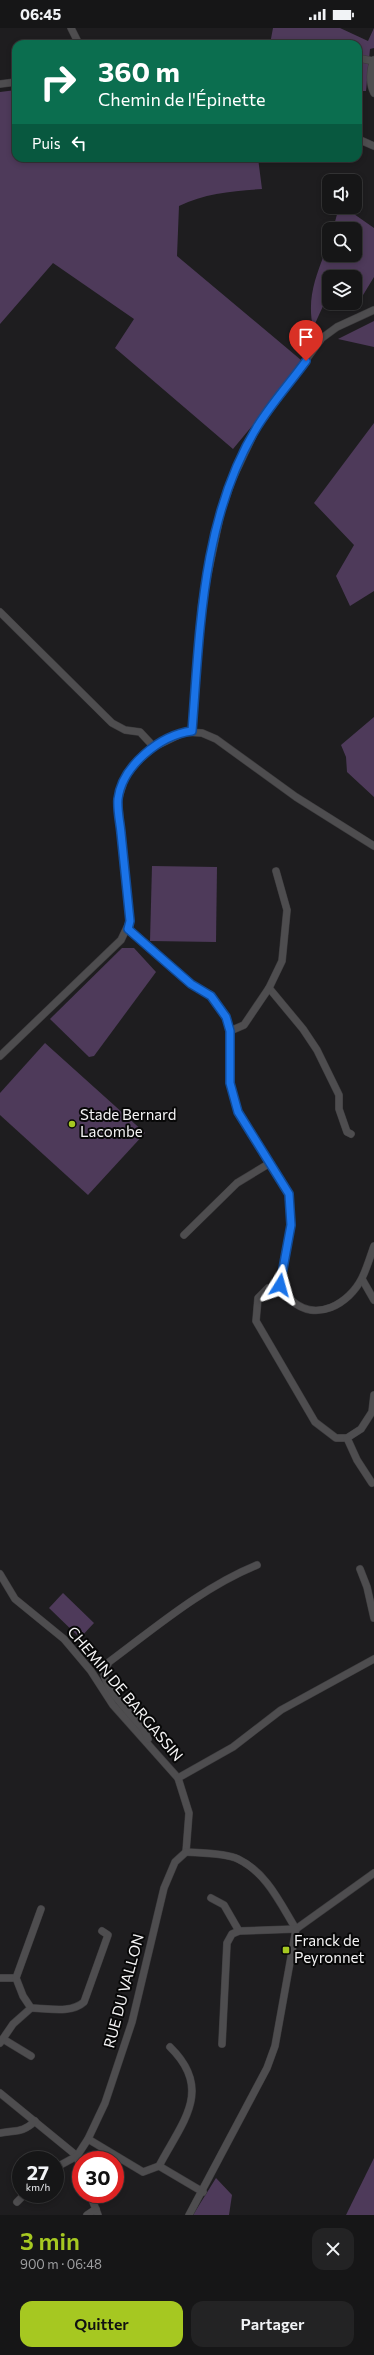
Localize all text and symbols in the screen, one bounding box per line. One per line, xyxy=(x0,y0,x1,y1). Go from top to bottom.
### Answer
text: 06:45 xyxy=(20,5,61,23)
text: 360 m xyxy=(98,54,180,88)
icon: right xyxy=(32,56,84,108)
text: Chemin de l'Épinette xyxy=(98,88,266,110)
icon: left xyxy=(68,132,90,154)
text: Puis xyxy=(32,134,60,152)
map controls xyxy=(322,174,362,310)
button: sound xyxy=(322,174,362,214)
button: search xyxy=(322,222,362,262)
button: layers xyxy=(322,270,362,310)
pin xyxy=(289,320,323,361)
icon: arrive xyxy=(295,326,317,348)
place label: Stade Bernard Lacombe xyxy=(80,1105,177,1140)
marker: Stade Bernard Lacombe xyxy=(67,1119,77,1129)
position arrow xyxy=(259,1264,301,1306)
street label: CHEMIN DE BARGASSIN xyxy=(64,1622,187,1764)
place label: Franck de Peyronnet xyxy=(294,1931,364,1966)
street label: RUE DU VALLON xyxy=(99,1932,147,2050)
marker: Franck de Peyronnet xyxy=(281,1945,291,1955)
speed limit sign: 30 xyxy=(72,2151,124,2203)
text: 27 xyxy=(27,2160,49,2184)
text: km/h xyxy=(26,2181,50,2193)
text: 3 min xyxy=(20,2226,80,2255)
button: close xyxy=(312,2228,354,2270)
text: 900 m · 06:48 xyxy=(20,2256,102,2272)
button: Quitter xyxy=(20,2301,183,2347)
button: Partager xyxy=(191,2301,354,2347)

